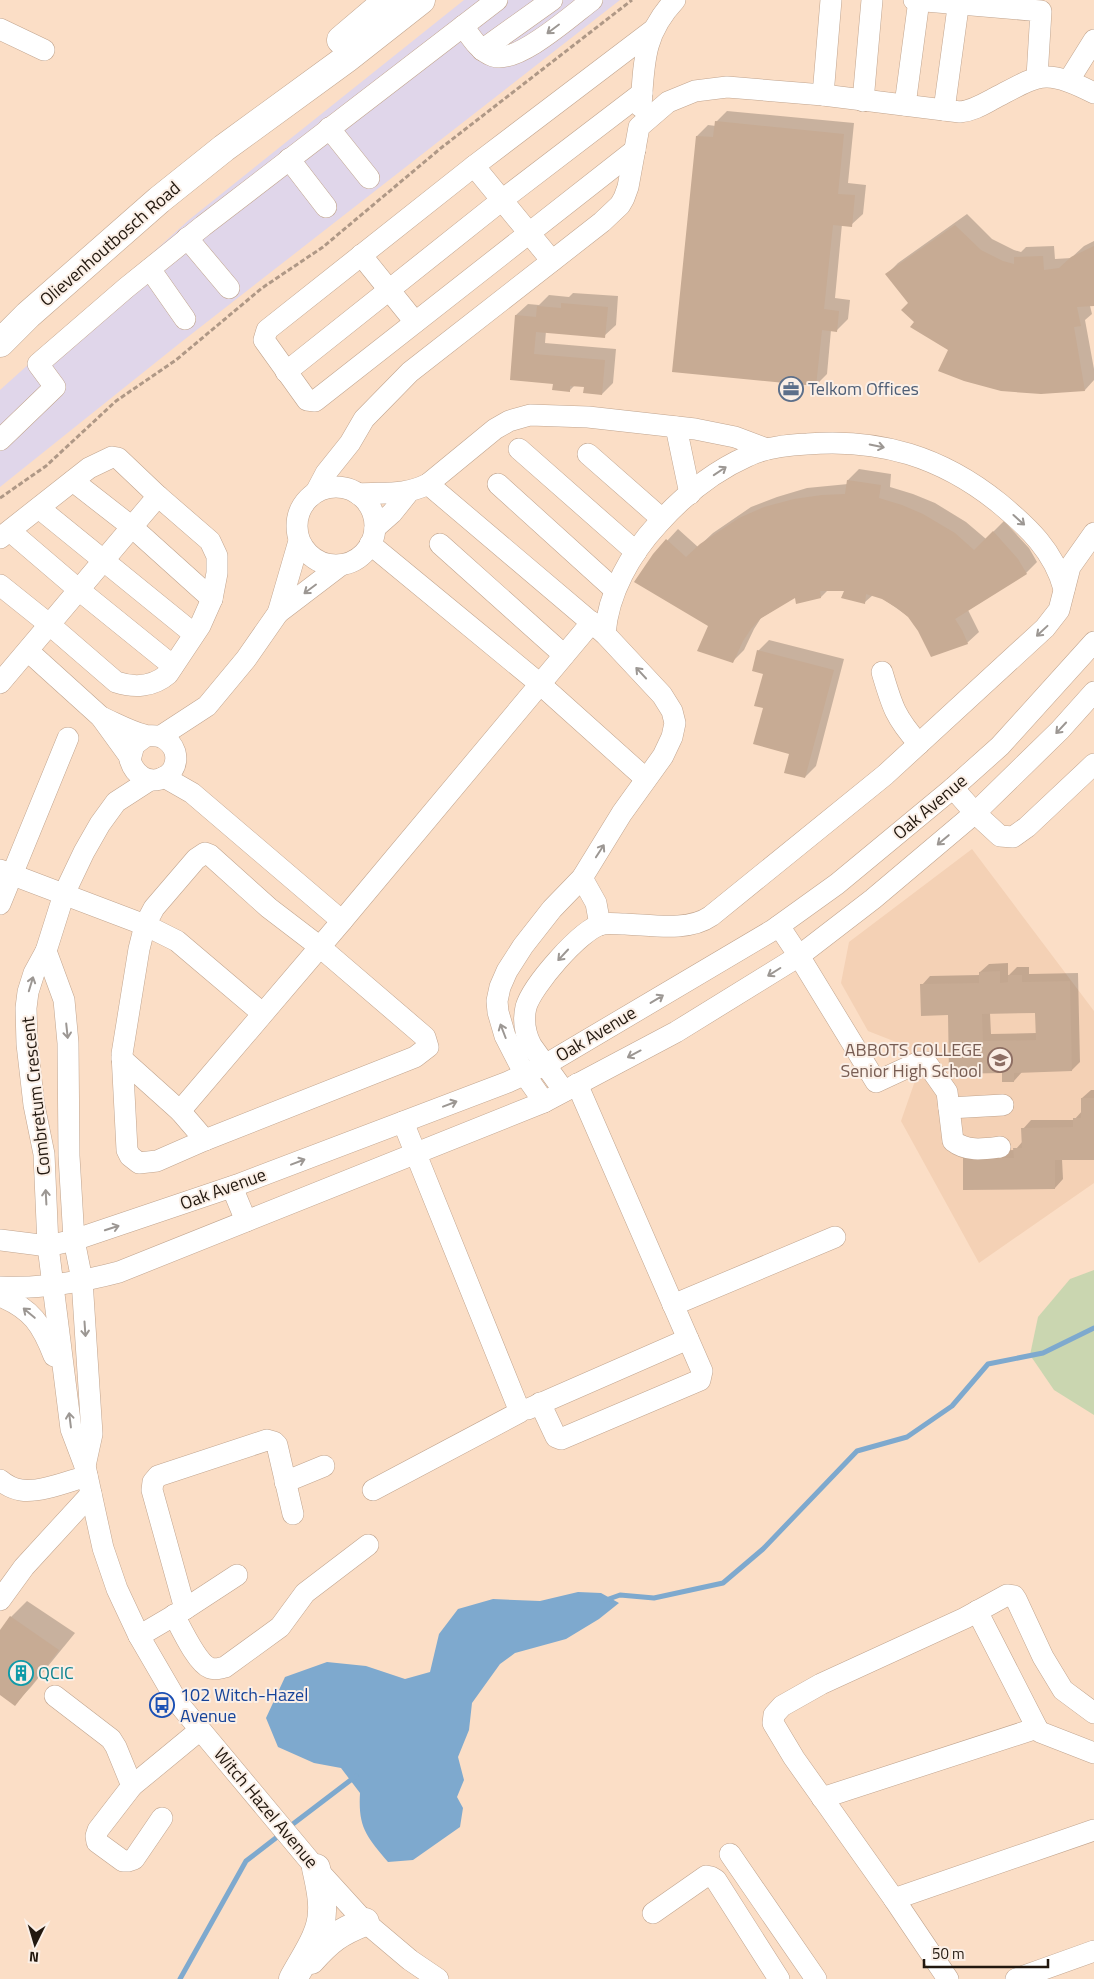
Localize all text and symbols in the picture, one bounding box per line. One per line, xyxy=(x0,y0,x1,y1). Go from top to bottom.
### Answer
one-way arrow xyxy=(547,24,560,35)
street label: Olievenhoutbosch Road xyxy=(33,175,186,313)
place label: Telkom Offices xyxy=(808,375,919,402)
office icon: Telkom Offices xyxy=(778,376,804,402)
one-way arrow xyxy=(868,442,884,451)
one-way arrow xyxy=(713,466,727,476)
one-way arrow xyxy=(1012,514,1025,526)
one-way arrow xyxy=(304,583,317,594)
one-way arrow xyxy=(1035,625,1048,637)
one-way arrow xyxy=(635,667,647,680)
one-way arrow xyxy=(1055,722,1067,735)
street label: Oak Avenue xyxy=(887,767,973,846)
one-way arrow xyxy=(937,834,950,845)
one-way arrow xyxy=(595,844,605,858)
one-way arrow xyxy=(557,949,569,962)
one-way arrow xyxy=(767,967,781,977)
one-way arrow xyxy=(26,976,36,992)
one-way arrow xyxy=(649,993,663,1003)
street label: Oak Avenue xyxy=(550,999,641,1068)
street label: Combretum Crescent xyxy=(14,1015,57,1177)
one-way arrow xyxy=(62,1023,72,1039)
one-way arrow xyxy=(498,1024,507,1039)
place label: ABBOTS COLLEGE Senior High School xyxy=(840,1036,982,1084)
school or university icon: ABBOTS COLLEGE Senior High School xyxy=(987,1047,1013,1073)
one-way arrow xyxy=(627,1050,642,1059)
one-way arrow xyxy=(442,1099,457,1108)
one-way arrow xyxy=(290,1157,305,1166)
street label: Oak Avenue xyxy=(176,1160,270,1217)
one-way arrow xyxy=(41,1189,50,1205)
one-way arrow xyxy=(104,1223,119,1232)
one-way arrow xyxy=(22,1307,35,1318)
one-way arrow xyxy=(80,1320,89,1336)
one-way arrow xyxy=(65,1412,75,1428)
place label: QCIC xyxy=(38,1659,74,1686)
building icon: QCIC xyxy=(8,1660,34,1686)
place label: 102 Witch-Hazel Avenue xyxy=(180,1681,308,1729)
bus stop icon: 102 Witch-Hazel Avenue xyxy=(149,1692,175,1718)
street label: Witch Hazel Avenue xyxy=(208,1741,325,1874)
north arrow xyxy=(10,1919,60,1969)
scale bar xyxy=(924,1936,1048,1968)
text: 50 m xyxy=(932,1942,965,1965)
text: N xyxy=(28,1947,40,1968)

